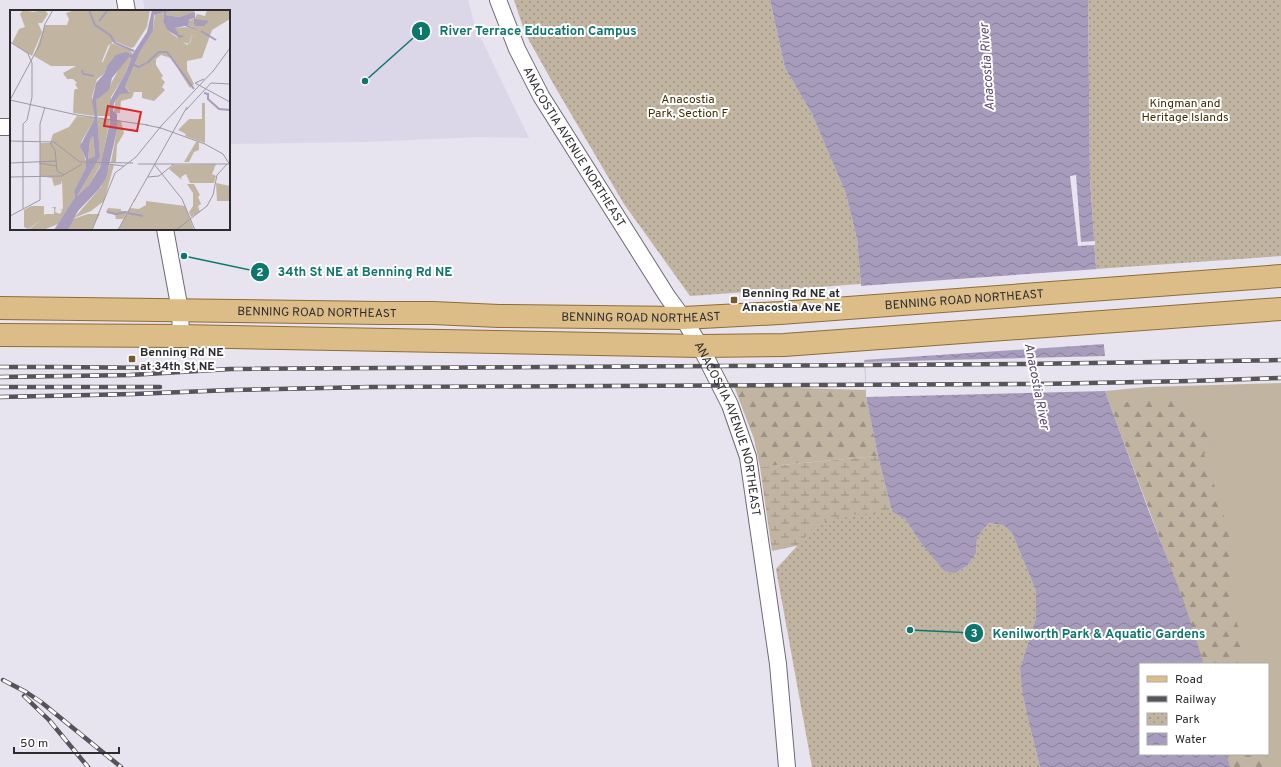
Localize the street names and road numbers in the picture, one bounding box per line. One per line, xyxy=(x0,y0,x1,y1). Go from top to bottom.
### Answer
street label: ANACOSTIA AVENUE NORTHEAST xyxy=(518,64,629,230)
street label: BENNING ROAD NORTHEAST xyxy=(884,287,1044,314)
street label: BENNING ROAD NORTHEAST xyxy=(237,304,397,322)
street label: BENNING ROAD NORTHEAST xyxy=(561,309,721,327)
street label: ANACOSTIA AVENUE NORTHEAST xyxy=(690,339,763,517)

